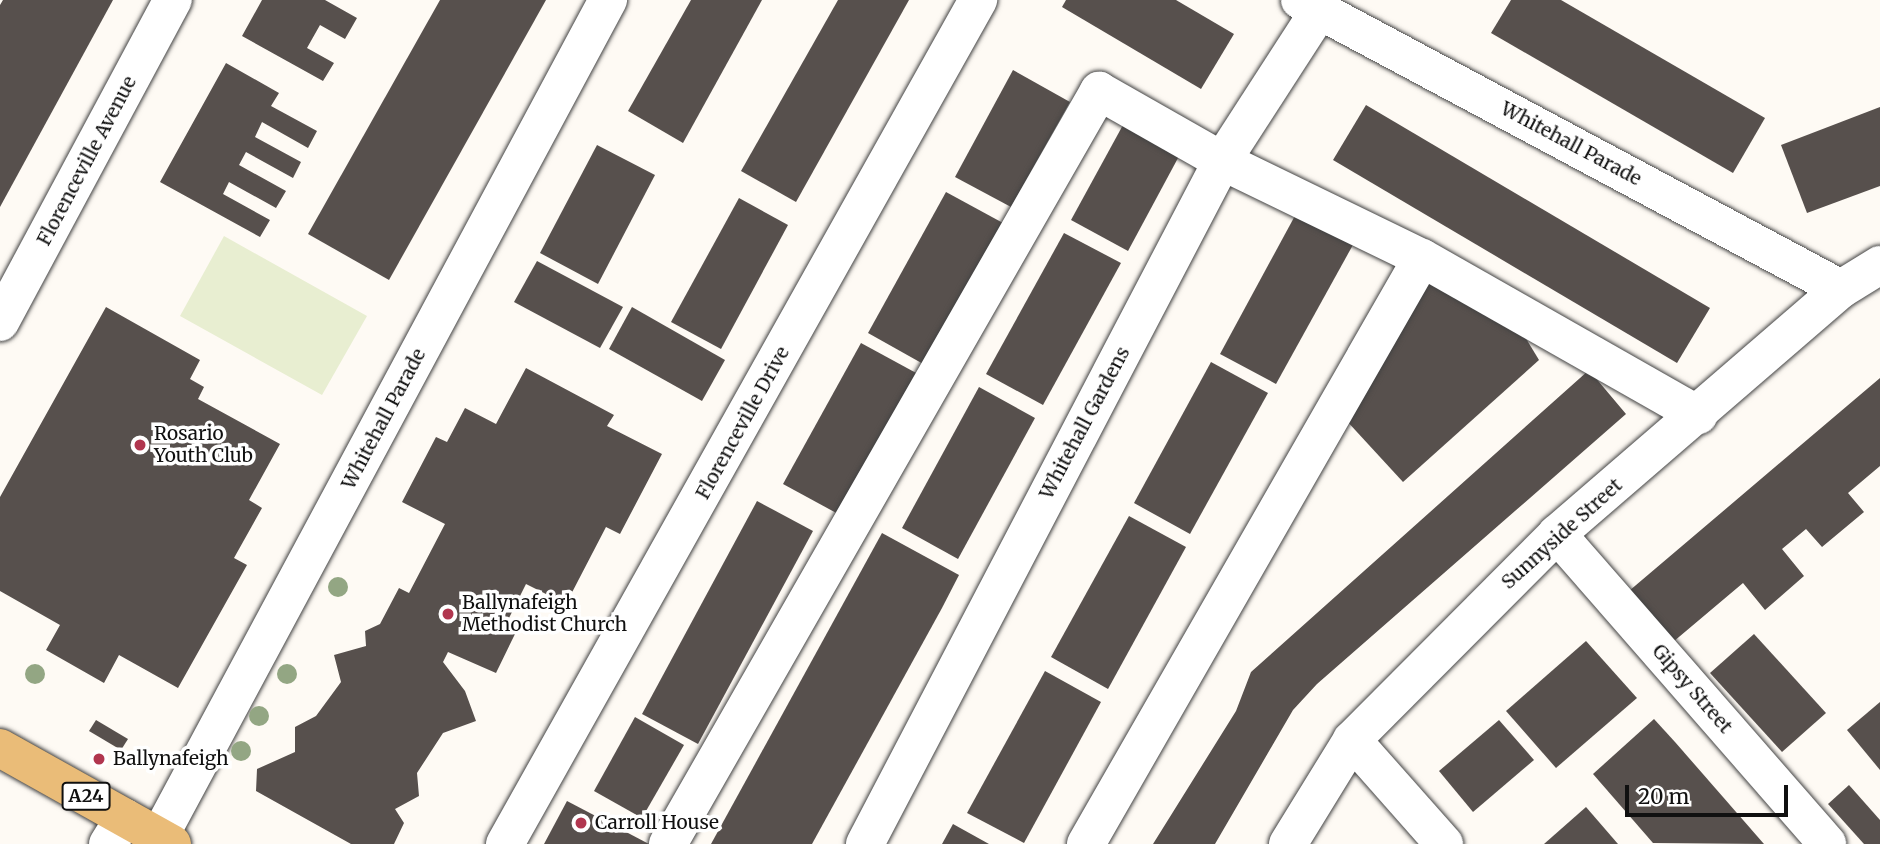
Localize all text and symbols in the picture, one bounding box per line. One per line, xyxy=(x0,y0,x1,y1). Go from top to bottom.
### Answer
street label: Florenceville Avenue xyxy=(33,72,141,250)
street label: Whitehall Parade xyxy=(1497,97,1645,191)
street label: Florenceville Drive xyxy=(692,343,794,503)
street label: Whitehall Gardens xyxy=(1035,343,1135,503)
street label: Whitehall Parade xyxy=(337,345,431,493)
place label: Rosario Youth Club xyxy=(154,423,253,467)
marker: Rosario Youth Club xyxy=(132,437,148,453)
street label: Sunnyside Street xyxy=(1497,474,1627,594)
place label: Ballynafeigh Methodist Church xyxy=(462,592,627,636)
marker: Ballynafeigh Methodist Church xyxy=(440,606,456,622)
street label: Gipsy Street xyxy=(1647,640,1737,738)
place label: Ballynafeigh xyxy=(113,748,229,770)
marker: Ballynafeigh xyxy=(91,751,107,767)
scale bar xyxy=(1628,770,1791,814)
road number: A24 xyxy=(62,782,110,810)
text: 20 m xyxy=(1638,783,1689,810)
place label: Carroll House xyxy=(595,812,719,834)
marker: Carroll House xyxy=(573,815,589,831)

